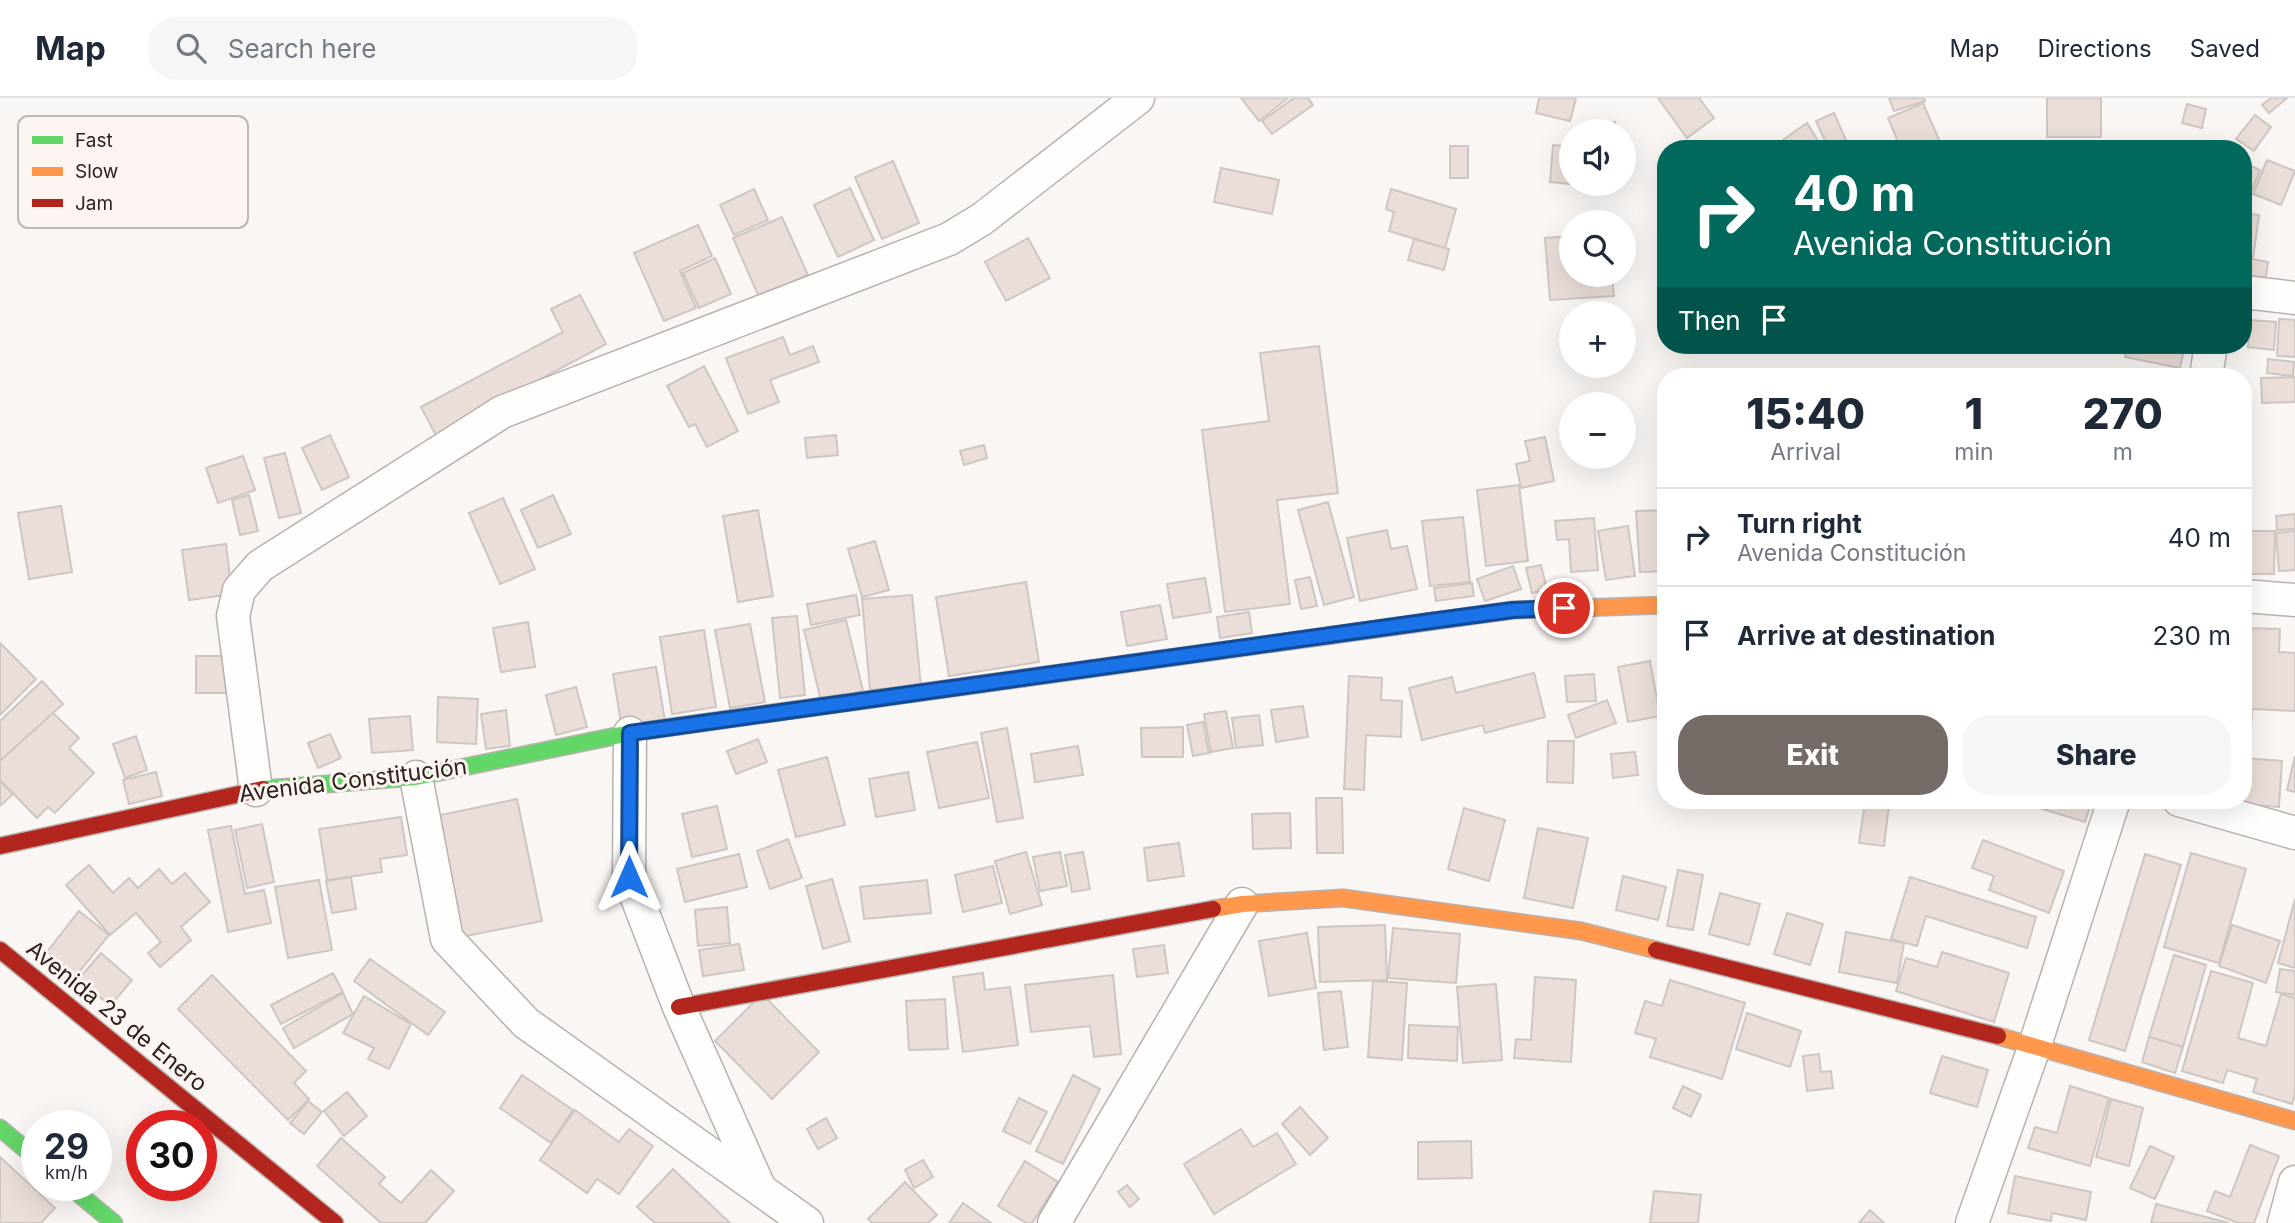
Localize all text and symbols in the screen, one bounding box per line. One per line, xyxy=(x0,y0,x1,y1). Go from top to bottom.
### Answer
search box xyxy=(148,17,638,80)
text: Map xyxy=(35,28,106,68)
icon: search xyxy=(172,29,210,67)
text: Search here xyxy=(228,33,376,64)
text: Map xyxy=(1950,34,1999,63)
text: Directions xyxy=(2037,34,2152,63)
text: Saved xyxy=(2190,34,2260,63)
legend xyxy=(18,116,248,228)
map controls xyxy=(1559,119,1636,469)
button: sound xyxy=(1559,119,1636,196)
text: Fast xyxy=(75,129,113,152)
text: Slow xyxy=(75,160,118,183)
text: 40 m xyxy=(1793,164,1916,223)
icon: right xyxy=(1678,168,1769,259)
text: Jam xyxy=(75,192,113,215)
button: search xyxy=(1559,210,1636,287)
text: Avenida Constitución xyxy=(1793,224,2112,263)
button: + xyxy=(1559,301,1636,378)
icon: arrive xyxy=(1755,301,1793,339)
text: Then xyxy=(1678,305,1741,336)
text: 15:40 xyxy=(1746,388,1865,439)
text: 1 xyxy=(1965,388,1983,439)
text: 270 xyxy=(2083,388,2163,439)
button: − xyxy=(1559,392,1636,469)
text: Arrival xyxy=(1770,438,1841,466)
text: min xyxy=(1954,438,1994,466)
text: m xyxy=(2113,438,2133,466)
text: Turn right xyxy=(1737,508,1862,539)
icon: right xyxy=(1678,518,1716,556)
text: 40 m xyxy=(2168,522,2231,553)
text: Avenida Constitución xyxy=(1737,539,1966,567)
pin xyxy=(1534,578,1594,638)
icon: arrive xyxy=(1545,589,1583,627)
icon: arrive xyxy=(1678,616,1716,654)
text: Arrive at destination xyxy=(1737,620,1996,651)
text: 230 m xyxy=(2153,620,2231,651)
button: Exit xyxy=(1678,715,1948,795)
button: Share xyxy=(1962,715,2231,795)
street label: Avenida Constitución xyxy=(237,752,469,808)
position arrow xyxy=(592,840,666,914)
street label: Avenida 23 de Enero xyxy=(21,935,213,1097)
speed limit sign: 30 xyxy=(126,1110,217,1201)
text: 29 xyxy=(44,1125,89,1167)
text: km/h xyxy=(45,1162,88,1183)

